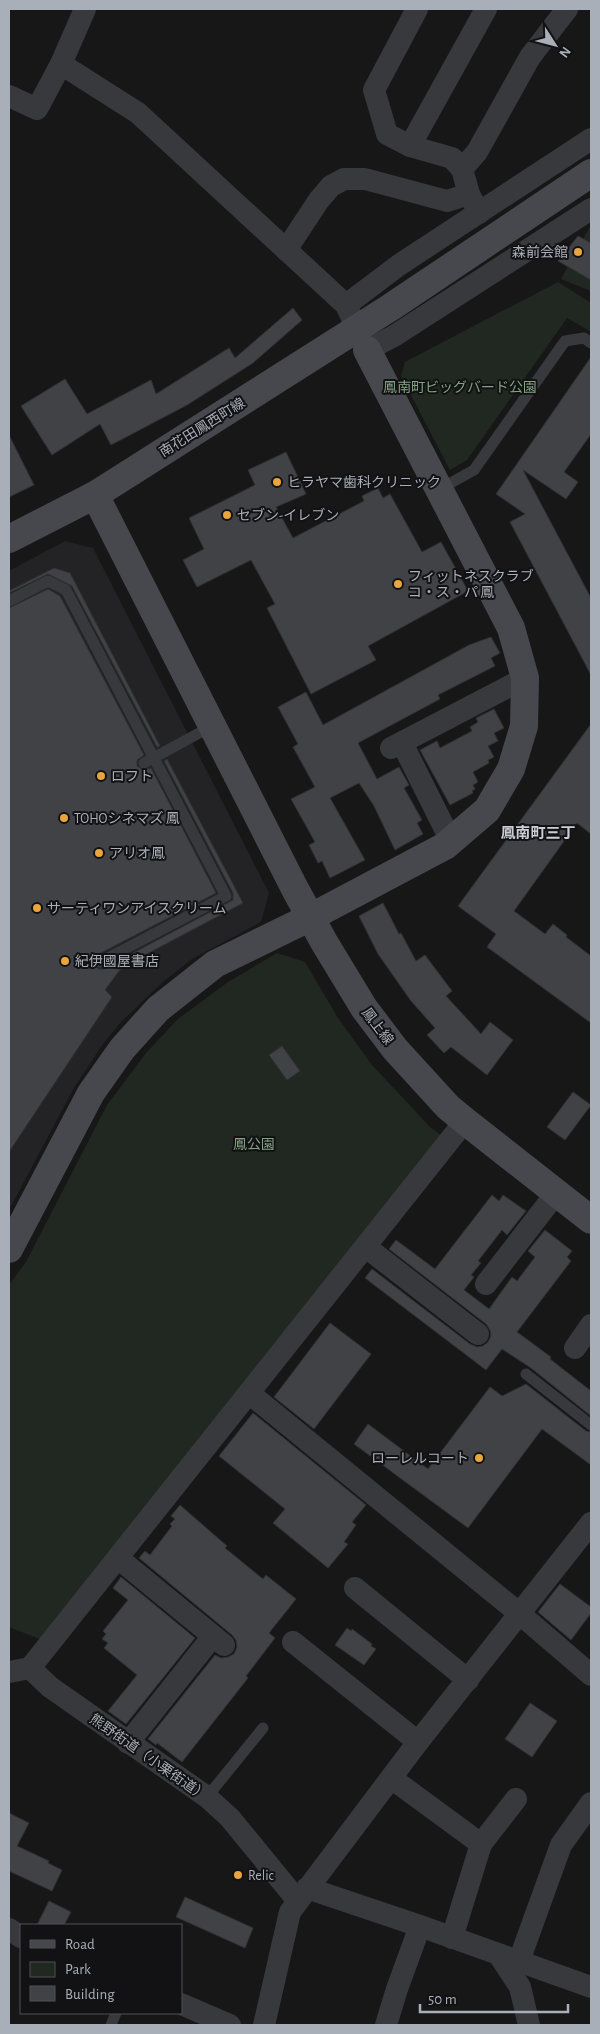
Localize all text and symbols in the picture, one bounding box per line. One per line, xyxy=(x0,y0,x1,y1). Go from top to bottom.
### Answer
north arrow xyxy=(530,20,580,70)
text: N xyxy=(556,44,573,60)
place label: 森前会館 xyxy=(512,244,568,260)
marker: 森前会館 xyxy=(572,246,584,258)
park label: 鳳南町ビッグバード公園 xyxy=(383,380,537,395)
street label: 南花田鳳西町線 xyxy=(157,395,248,460)
place label: ヒラヤマ歯科クリニック xyxy=(287,475,441,490)
marker: ヒラヤマ歯科クリニック xyxy=(271,476,283,488)
place label: セブン-イレブン xyxy=(237,507,339,523)
marker: セブン-イレブン xyxy=(221,509,233,521)
place label: フィットネスクラブ コ・ス・パ 鳳 xyxy=(408,568,534,600)
marker: フィットネスクラブ コ・ス・パ 鳳 xyxy=(392,578,404,590)
marker: ロフト xyxy=(95,770,107,782)
place label: ロフト xyxy=(111,770,153,784)
place label: TOHOシネマズ 鳳 xyxy=(74,810,180,826)
marker: TOHOシネマズ 鳳 xyxy=(58,812,70,824)
district label: 鳳南町三丁 xyxy=(500,825,576,841)
marker: アリオ鳳 xyxy=(93,847,105,859)
place label: アリオ鳳 xyxy=(109,847,165,861)
place label: サーティワンアイスクリーム xyxy=(47,901,227,916)
marker: サーティワンアイスクリーム xyxy=(31,902,43,914)
place label: 紀伊國屋書店 xyxy=(75,954,159,969)
marker: 紀伊國屋書店 xyxy=(59,955,71,967)
street label: 鳳上線 xyxy=(359,1005,396,1048)
park label: 鳳公園 xyxy=(233,1137,275,1152)
place label: ローレルコート xyxy=(371,1452,469,1466)
marker: ローレルコート xyxy=(473,1452,485,1464)
street label: 熊野街道（小栗街道） xyxy=(87,1710,211,1804)
marker: Relic xyxy=(232,1869,244,1881)
place label: Relic xyxy=(248,1869,275,1883)
legend xyxy=(20,1924,182,2014)
text: Road xyxy=(65,1937,95,1952)
text: Park xyxy=(65,1962,91,1977)
scale bar xyxy=(420,1982,568,2014)
text: Building xyxy=(65,1987,115,2002)
text: 50 m xyxy=(428,1992,457,2007)

